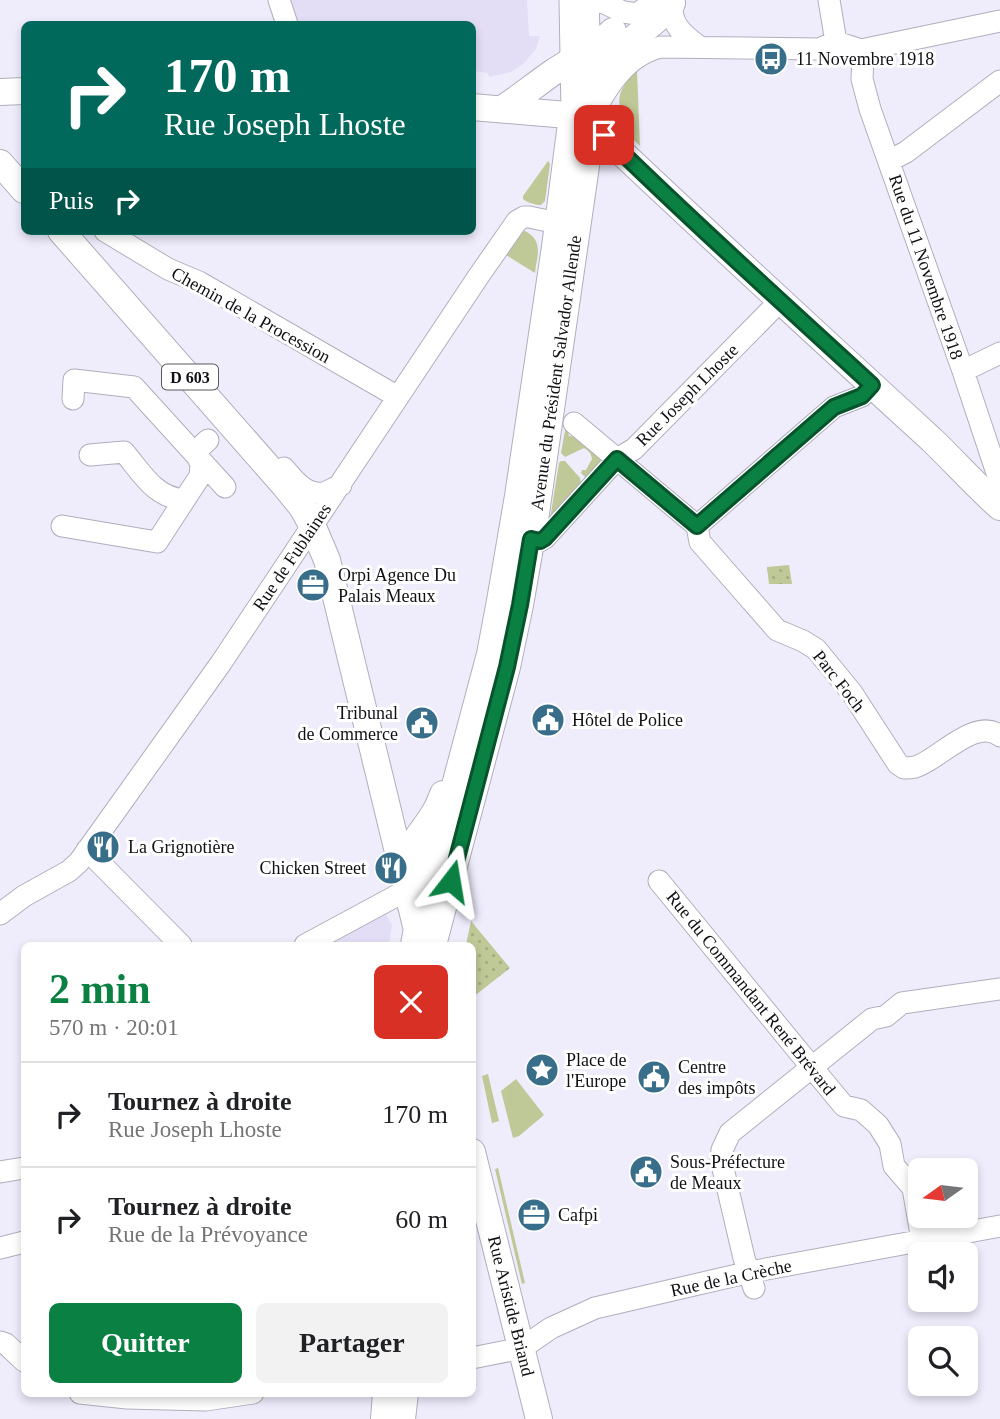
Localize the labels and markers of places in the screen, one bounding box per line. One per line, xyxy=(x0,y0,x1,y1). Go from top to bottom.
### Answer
bus stop icon: 11 Novembre 1918 xyxy=(752,40,790,78)
place label: 11 Novembre 1918 xyxy=(796,49,934,69)
pin xyxy=(574,105,634,165)
place label: Orpi Agence Du Palais Meaux xyxy=(338,565,456,606)
office icon: Orpi Agence Du Palais Meaux xyxy=(294,566,332,604)
public building icon: Hôtel de Police xyxy=(529,701,567,739)
place label: Tribunal de Commerce xyxy=(298,703,398,744)
public building icon: Tribunal de Commerce xyxy=(403,704,441,742)
place label: Hôtel de Police xyxy=(572,710,683,730)
restaurant icon: La Grignotière xyxy=(84,828,122,866)
place label: La Grignotière xyxy=(128,837,234,857)
restaurant icon: Chicken Street xyxy=(372,849,410,887)
place label: Chicken Street xyxy=(260,858,366,878)
place label: Place de l'Europe xyxy=(566,1050,626,1091)
place icon: Place de l'Europe xyxy=(523,1051,561,1089)
place label: Centre des impôts xyxy=(678,1057,756,1098)
public building icon: Centre des impôts xyxy=(635,1058,673,1096)
place label: Sous-Préfecture de Meaux xyxy=(670,1152,785,1193)
public building icon: Sous-Préfecture de Meaux xyxy=(627,1153,665,1191)
office icon: Cafpi xyxy=(515,1196,553,1234)
place label: Cafpi xyxy=(558,1205,598,1225)

